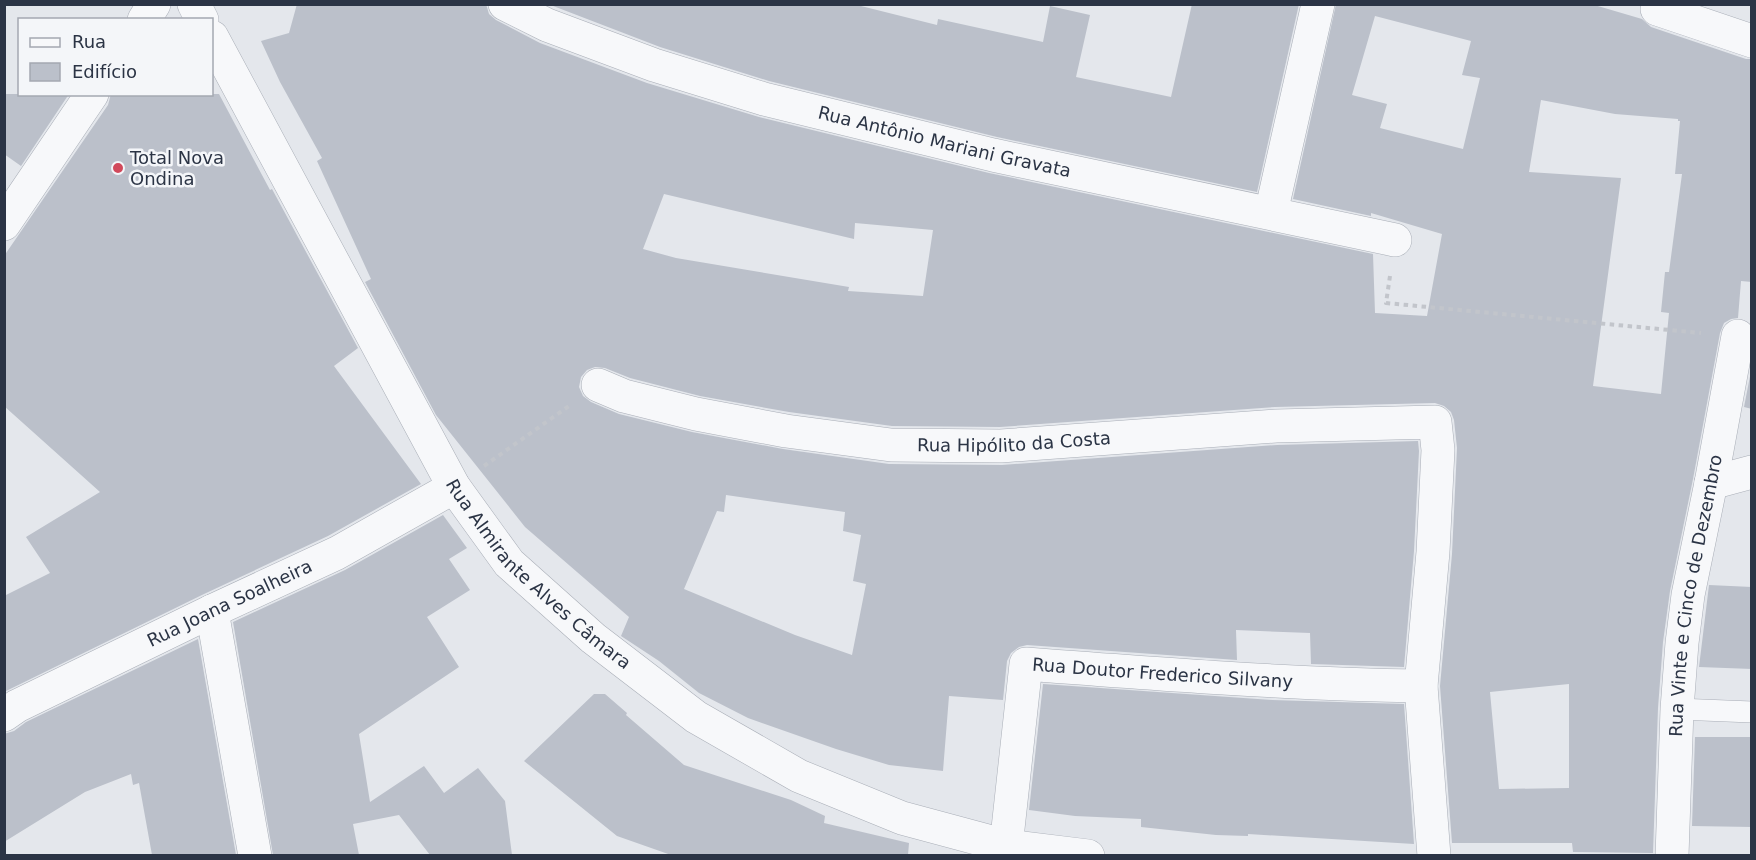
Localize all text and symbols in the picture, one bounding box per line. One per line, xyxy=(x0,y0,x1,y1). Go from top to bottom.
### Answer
legend xyxy=(18,18,213,96)
text: Rua xyxy=(72,31,106,52)
text: Edifício xyxy=(72,61,137,82)
street label: Rua Antônio Mariani Gravata xyxy=(816,102,1073,181)
place label: Total Nova Ondina xyxy=(129,147,224,189)
marker: Total Nova Ondina xyxy=(111,161,125,175)
street label: Rua Hipólito da Costa xyxy=(917,427,1111,456)
street label: Rua Vinte e Cinco de Dezembro xyxy=(1665,453,1726,737)
street label: Rua Almirante Alves Câmara xyxy=(442,476,635,673)
street label: Rua Joana Soalheira xyxy=(144,555,315,651)
street label: Rua Doutor Frederico Silvany xyxy=(1031,653,1294,692)

